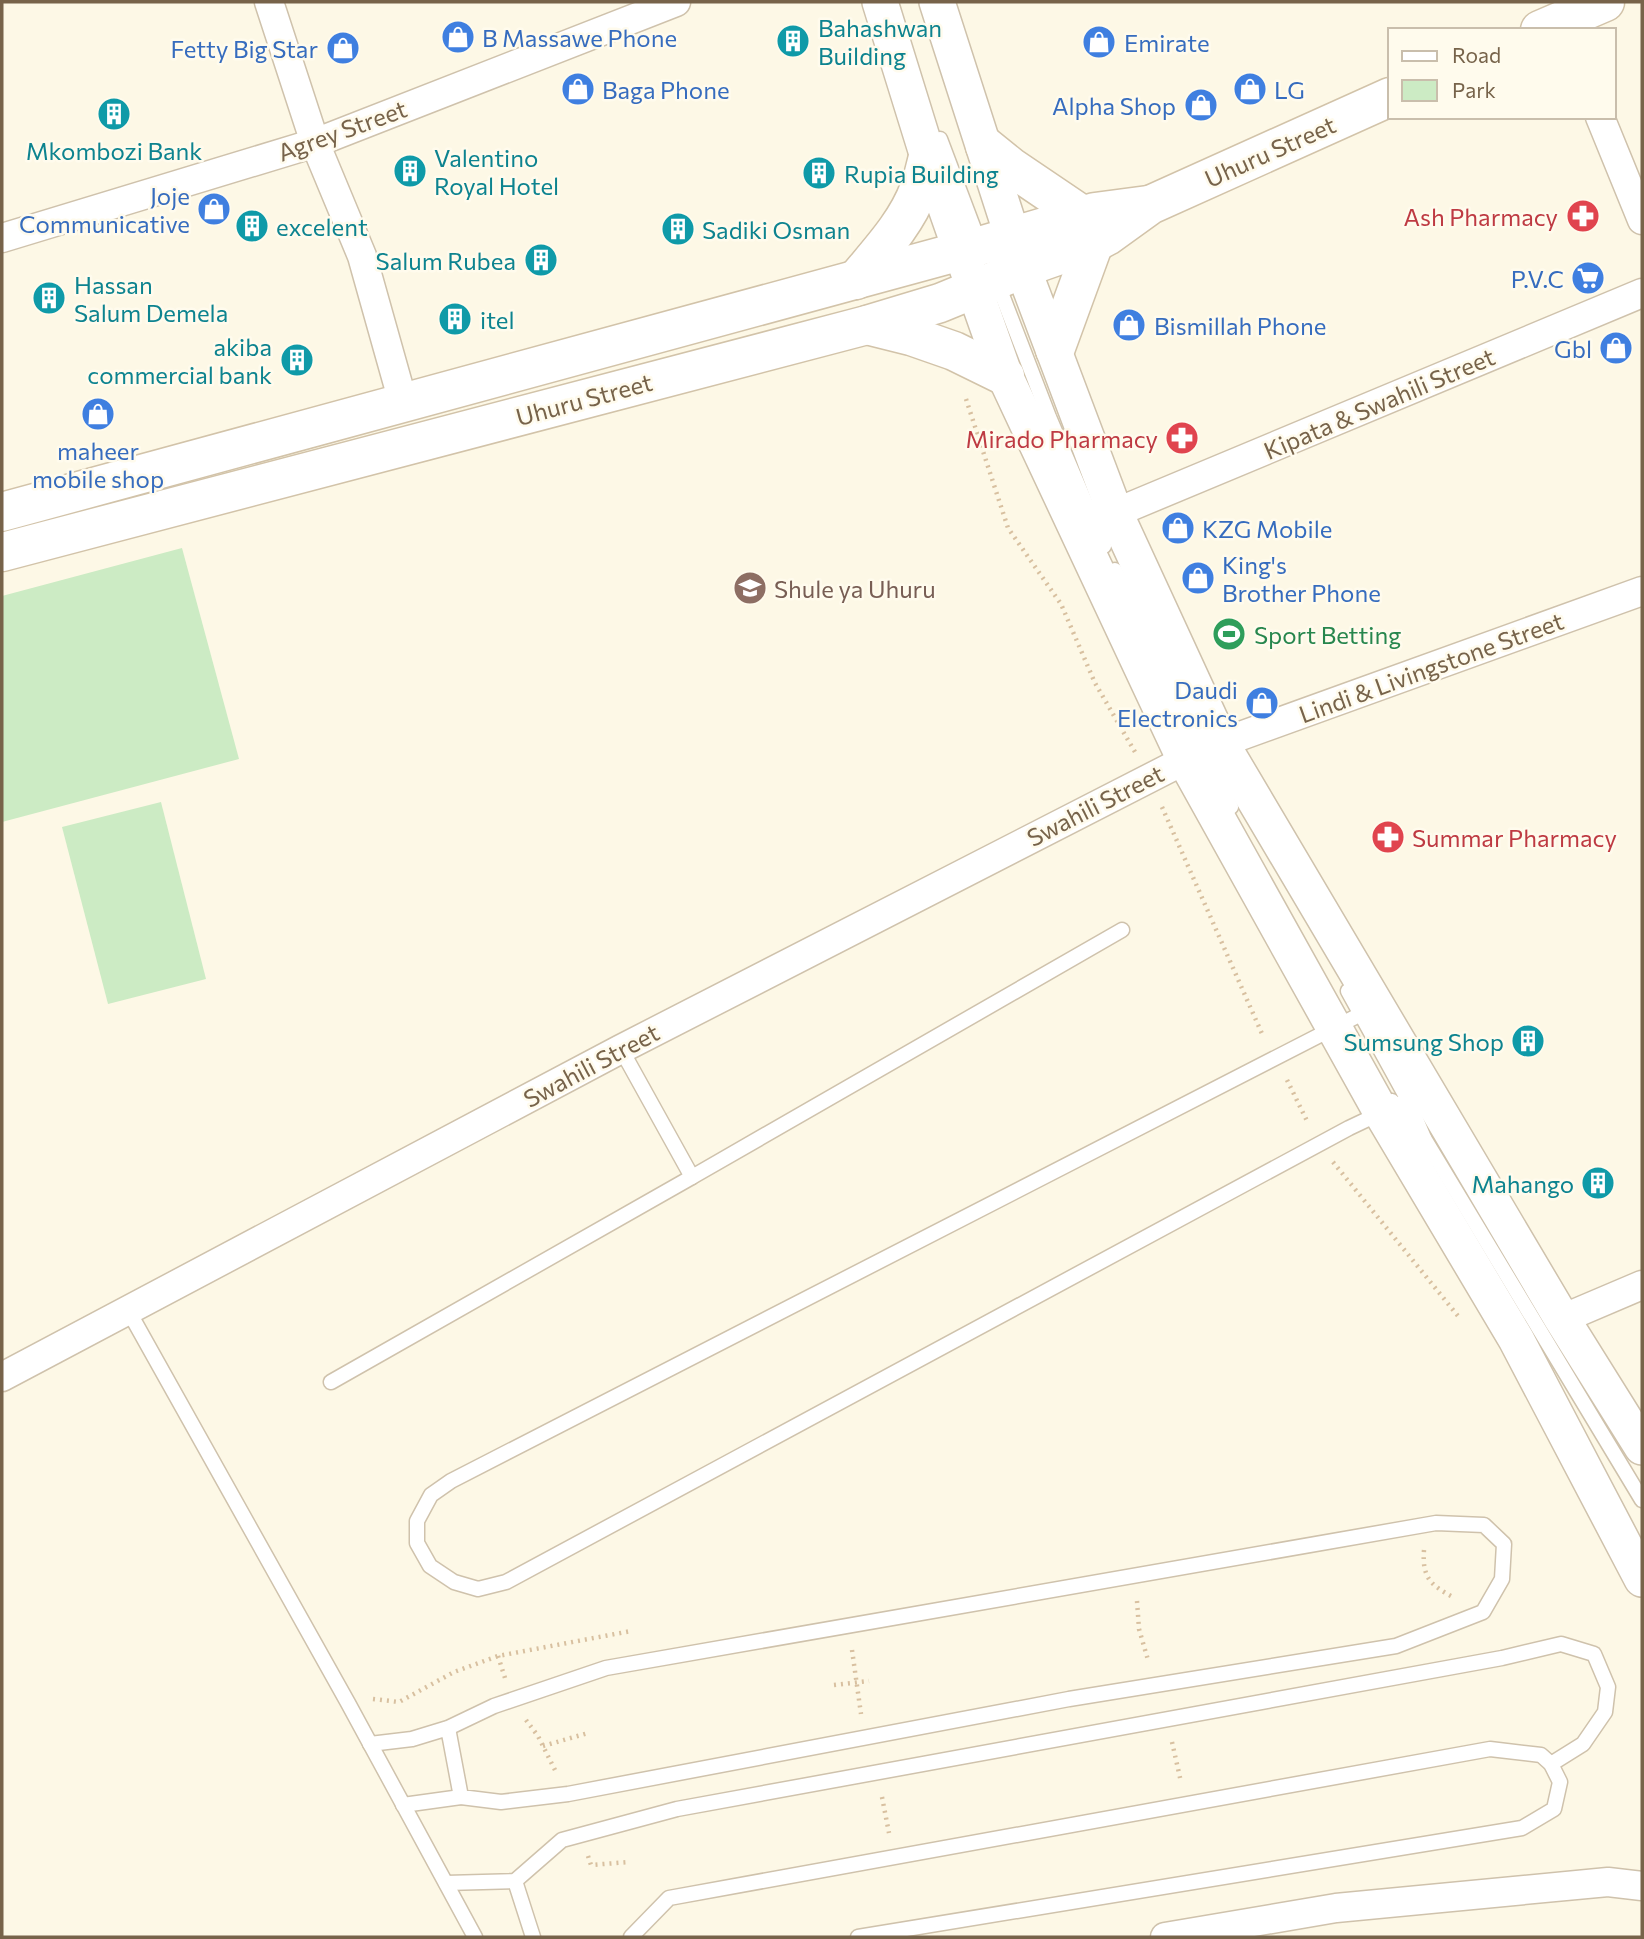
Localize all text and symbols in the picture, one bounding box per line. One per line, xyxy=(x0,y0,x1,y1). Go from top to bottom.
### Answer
place label: Bahashwan Building xyxy=(818,13,942,70)
shop icon: B Massawe Phone xyxy=(439,18,477,56)
building icon: Bahashwan Building xyxy=(774,22,812,60)
place label: B Massawe Phone xyxy=(482,23,677,52)
shop icon: Emirate xyxy=(1080,23,1118,61)
place label: Emirate xyxy=(1124,28,1210,57)
legend xyxy=(1388,28,1616,119)
shop icon: Fetty Big Star xyxy=(324,29,362,67)
place label: Fetty Big Star xyxy=(170,34,318,63)
text: Road xyxy=(1452,42,1501,67)
shop icon: Baga Phone xyxy=(559,70,597,108)
shop icon: LG xyxy=(1231,70,1269,108)
place label: Baga Phone xyxy=(602,75,730,104)
place label: LG xyxy=(1274,75,1305,104)
text: Park xyxy=(1452,77,1496,102)
shop icon: Alpha Shop xyxy=(1182,86,1220,124)
place label: Alpha Shop xyxy=(1052,91,1176,120)
street label: Agrey Street xyxy=(273,93,411,167)
building icon: Mkombozi Bank xyxy=(95,95,133,133)
street label: Uhuru Street xyxy=(1200,109,1340,193)
place label: Mkombozi Bank xyxy=(26,136,202,165)
place label: Valentino Royal Hotel xyxy=(434,143,559,200)
building icon: Valentino Royal Hotel xyxy=(391,152,429,190)
building icon: Rupia Building xyxy=(800,154,838,192)
place label: Rupia Building xyxy=(844,159,999,188)
place label: Joje Communicative xyxy=(19,181,190,238)
shop icon: Joje Communicative xyxy=(195,190,233,228)
pharmacy icon: Ash Pharmacy xyxy=(1564,197,1602,235)
place label: Ash Pharmacy xyxy=(1403,202,1558,231)
building icon: excelent xyxy=(233,207,271,245)
building icon: Sadiki Osman xyxy=(659,210,697,248)
place label: excelent xyxy=(276,212,368,241)
place label: Sadiki Osman xyxy=(702,215,850,244)
building icon: Salum Rubea xyxy=(522,241,560,279)
place label: Salum Rubea xyxy=(376,246,516,275)
supermarket icon: P.V.C xyxy=(1569,259,1607,297)
place label: P.V.C xyxy=(1511,264,1564,293)
place label: Hassan Salum Demela xyxy=(74,270,228,327)
building icon: Hassan Salum Demela xyxy=(30,279,68,317)
building icon: itel xyxy=(436,300,474,338)
place label: itel xyxy=(480,305,515,334)
shop icon: Bismillah Phone xyxy=(1110,306,1148,344)
place label: Bismillah Phone xyxy=(1154,311,1326,340)
shop icon: Gbl xyxy=(1597,329,1635,367)
place label: akiba commercial bank xyxy=(87,332,272,389)
place label: Gbl xyxy=(1554,334,1592,363)
building icon: akiba commercial bank xyxy=(278,341,316,379)
street label: Kipata & Swahili Street xyxy=(1259,341,1499,465)
street label: Uhuru Street xyxy=(513,367,656,431)
shop icon: maheer mobile shop xyxy=(79,395,117,433)
pharmacy icon: Mirado Pharmacy xyxy=(1163,419,1201,457)
place label: Mirado Pharmacy xyxy=(965,424,1158,453)
place label: maheer mobile shop xyxy=(32,436,164,493)
shop icon: KZG Mobile xyxy=(1159,509,1197,547)
place label: KZG Mobile xyxy=(1202,514,1332,543)
place label: King's Brother Phone xyxy=(1222,550,1381,607)
shop icon: King's Brother Phone xyxy=(1179,559,1217,597)
school or university icon: Shule ya Uhuru xyxy=(731,569,769,607)
place label: Shule ya Uhuru xyxy=(774,574,936,603)
street label: Lindi & Livingstone Street xyxy=(1295,606,1567,728)
sports icon: Sport Betting xyxy=(1210,615,1248,653)
place label: Sport Betting xyxy=(1254,620,1401,649)
place label: Daudi Electronics xyxy=(1117,675,1238,732)
shop icon: Daudi Electronics xyxy=(1243,684,1281,722)
street label: Swahili Street xyxy=(1022,758,1168,852)
pharmacy icon: Summar Pharmacy xyxy=(1369,818,1407,856)
place label: Summar Pharmacy xyxy=(1412,823,1617,852)
street label: Swahili Street xyxy=(518,1017,664,1113)
building icon: Sumsung Shop xyxy=(1509,1022,1547,1060)
place label: Sumsung Shop xyxy=(1344,1027,1504,1056)
building icon: Mahango xyxy=(1579,1164,1617,1202)
place label: Mahango xyxy=(1472,1169,1574,1198)

